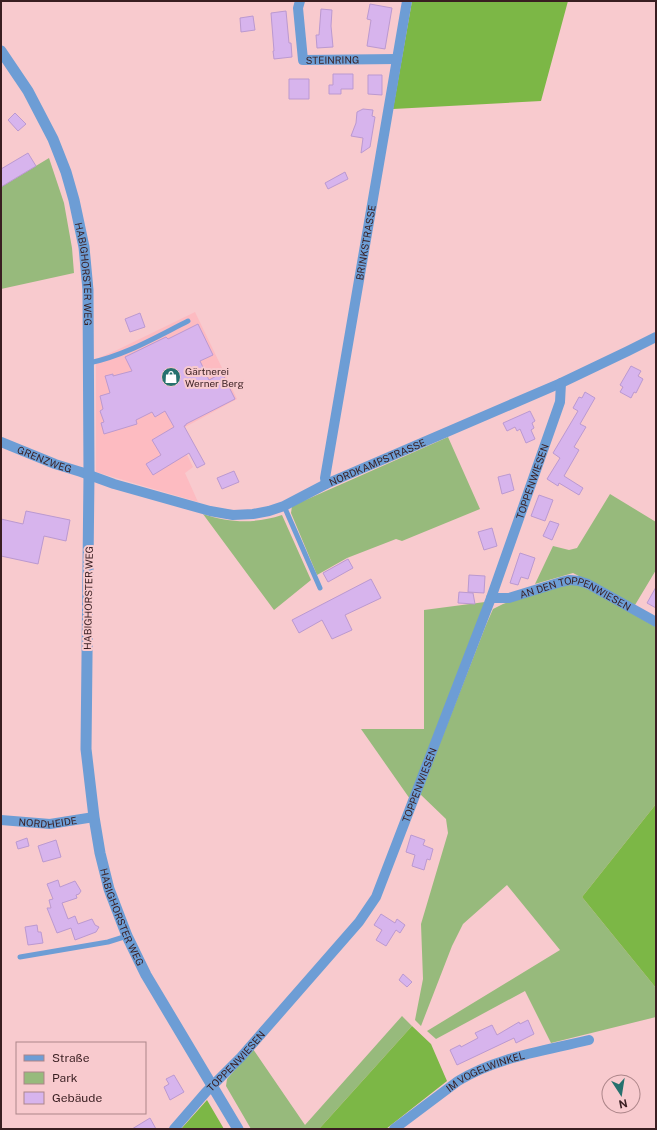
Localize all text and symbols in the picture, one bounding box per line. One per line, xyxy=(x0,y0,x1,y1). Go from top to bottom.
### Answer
street label: STEINRING xyxy=(306,53,359,66)
street label: BRINKSTRASSE xyxy=(353,204,378,281)
street label: HABIGHORSTER WEG xyxy=(73,221,94,326)
place label: Gärtnerei Werner Berg xyxy=(185,365,244,389)
shop icon: Gärtnerei Werner Berg xyxy=(160,366,182,388)
street label: NORDKAMPSTRASSE xyxy=(327,436,427,488)
street label: TOPPENWIESEN xyxy=(513,442,551,521)
street label: GRENZWEG xyxy=(16,443,73,475)
street label: HABIGHORSTER WEG xyxy=(81,546,95,650)
street label: AN DEN TOPPENWIESEN xyxy=(518,574,633,613)
street label: TOPPENWIESEN xyxy=(399,746,439,824)
street label: NORDHEIDE xyxy=(18,814,78,830)
street label: HABIGHORSTER WEG xyxy=(98,867,147,968)
street label: TOPPENWIESEN xyxy=(204,1028,267,1094)
legend xyxy=(16,1042,146,1114)
street label: IM VOGELWINKEL xyxy=(443,1049,526,1094)
text: Straße xyxy=(52,1051,90,1065)
text: Park xyxy=(52,1071,78,1085)
north arrow xyxy=(601,1074,641,1114)
text: Gebäude xyxy=(52,1091,102,1105)
text: N xyxy=(618,1097,629,1111)

